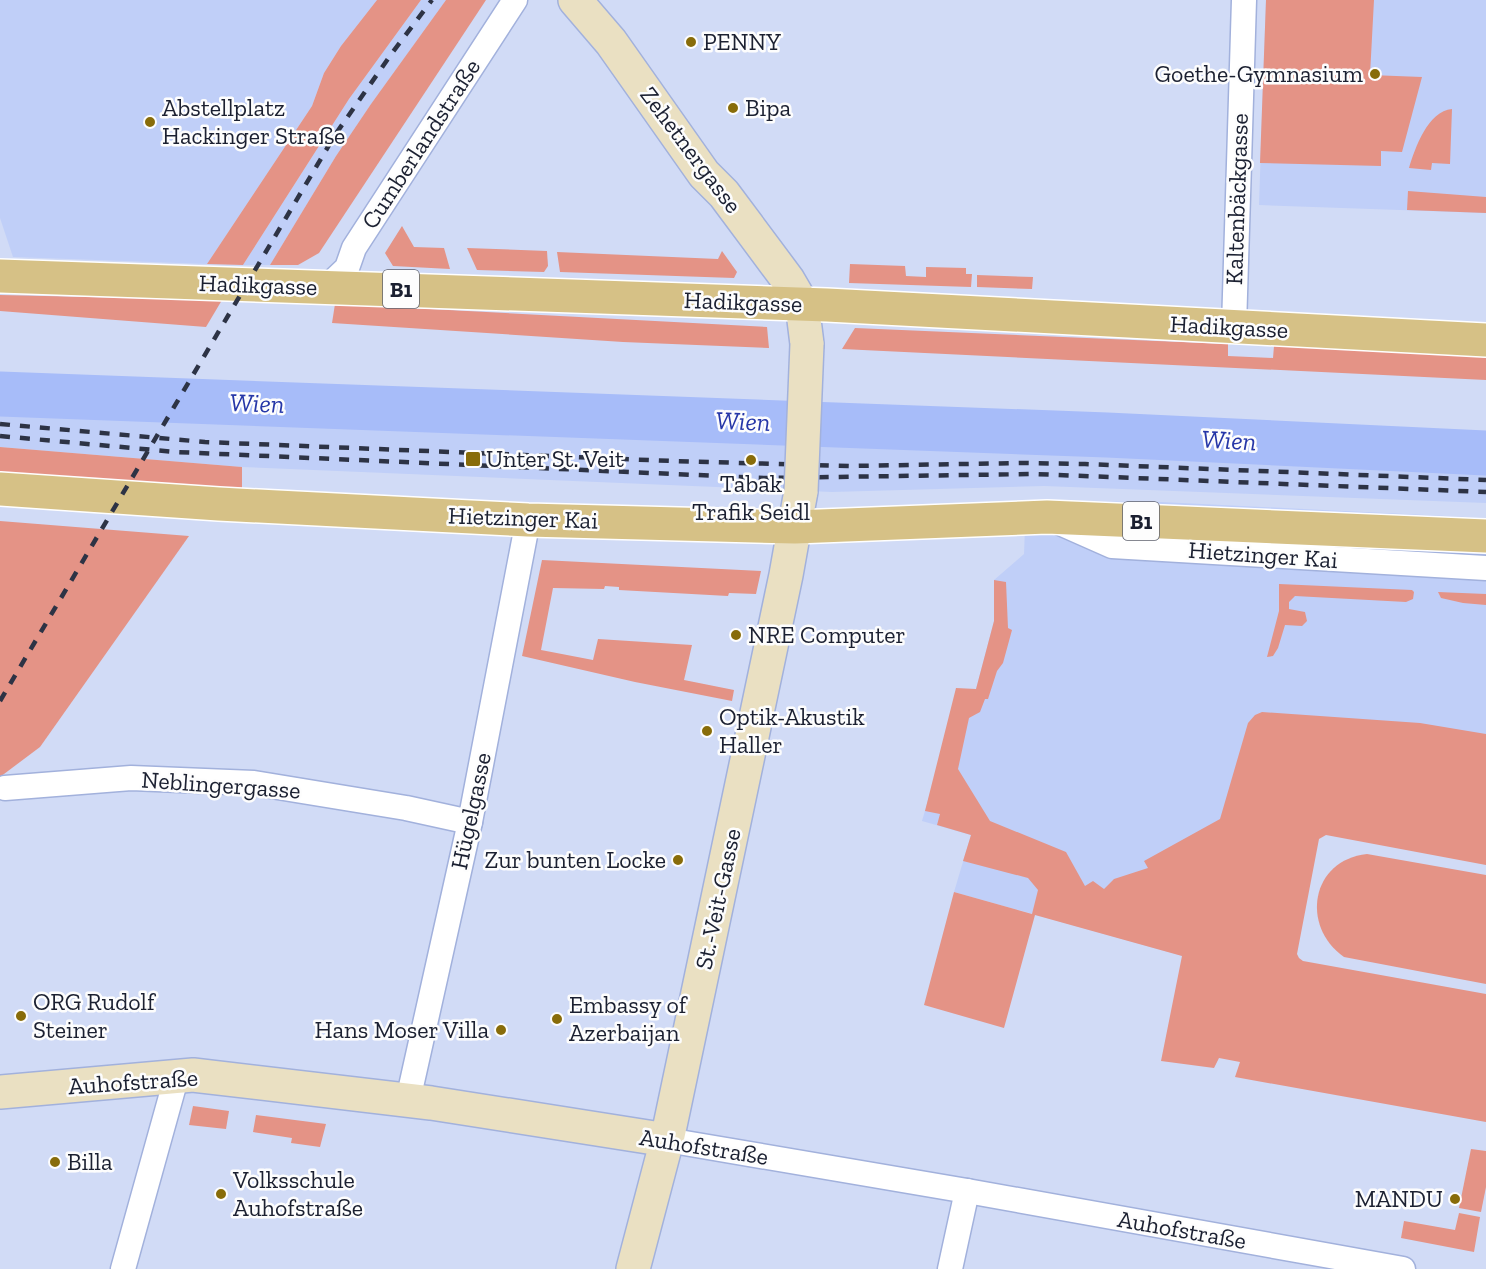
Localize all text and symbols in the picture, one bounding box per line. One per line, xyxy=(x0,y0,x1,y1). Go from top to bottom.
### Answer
place label: PENNY xyxy=(703,27,781,56)
marker: PENNY xyxy=(684,35,698,49)
street label: Cumberlandstraße xyxy=(355,53,486,234)
place label: Goethe-Gymnasium xyxy=(1155,59,1363,88)
marker: Goethe-Gymnasium xyxy=(1368,67,1382,81)
street label: Zehetnergasse xyxy=(634,81,748,219)
place label: Abstellplatz Hackinger Straße xyxy=(162,93,345,150)
place label: Bipa xyxy=(745,93,791,122)
marker: Bipa xyxy=(726,101,740,115)
street label: Kaltenbäckgasse xyxy=(1219,113,1254,285)
marker: Abstellplatz Hackinger Straße xyxy=(143,115,157,129)
street label: Hadikgasse xyxy=(198,268,318,301)
road number: B1 xyxy=(383,270,419,308)
street label: Hadikgasse xyxy=(683,285,803,318)
street label: Hadikgasse xyxy=(1169,309,1289,344)
water label: Wien xyxy=(229,386,285,420)
water label: Wien xyxy=(715,404,771,438)
water label: Wien xyxy=(1201,423,1257,457)
place label: Unter St. Veit xyxy=(486,444,624,473)
marker: Unter St. Veit xyxy=(464,450,482,468)
marker: Tabak Trafik Seidl xyxy=(744,453,758,467)
place label: Tabak Trafik Seidl xyxy=(692,469,810,526)
street label: Hietzinger Kai xyxy=(448,500,599,535)
road number: B1 xyxy=(1123,502,1159,540)
street label: Hietzinger Kai xyxy=(1187,535,1339,574)
place label: NRE Computer xyxy=(748,620,906,649)
marker: NRE Computer xyxy=(729,628,743,642)
place label: Optik-Akustik Haller xyxy=(719,702,865,759)
marker: Optik-Akustik Haller xyxy=(700,724,714,738)
street label: Hügelgasse xyxy=(444,750,497,872)
street label: Neblingergasse xyxy=(140,764,302,805)
street label: St.-Veit-Gasse xyxy=(688,826,747,972)
place label: Zur bunten Locke xyxy=(485,845,666,874)
marker: Zur bunten Locke xyxy=(671,853,685,867)
place label: ORG Rudolf Steiner xyxy=(33,987,157,1044)
place label: Embassy of Azerbaijan xyxy=(569,990,689,1047)
marker: ORG Rudolf Steiner xyxy=(14,1009,28,1023)
marker: Embassy of Azerbaijan xyxy=(550,1012,564,1026)
place label: Hans Moser Villa xyxy=(315,1015,489,1044)
marker: Hans Moser Villa xyxy=(494,1023,508,1037)
street label: Auhofstraße xyxy=(67,1063,199,1101)
street label: Auhofstraße xyxy=(638,1122,771,1171)
place label: Billa xyxy=(67,1147,113,1176)
marker: Billa xyxy=(48,1155,62,1169)
place label: Volksschule Auhofstraße xyxy=(232,1165,363,1222)
place label: MANDU xyxy=(1355,1184,1443,1213)
marker: Volksschule Auhofstraße xyxy=(214,1187,228,1201)
marker: MANDU xyxy=(1448,1192,1462,1206)
street label: Auhofstraße xyxy=(1116,1204,1249,1255)

